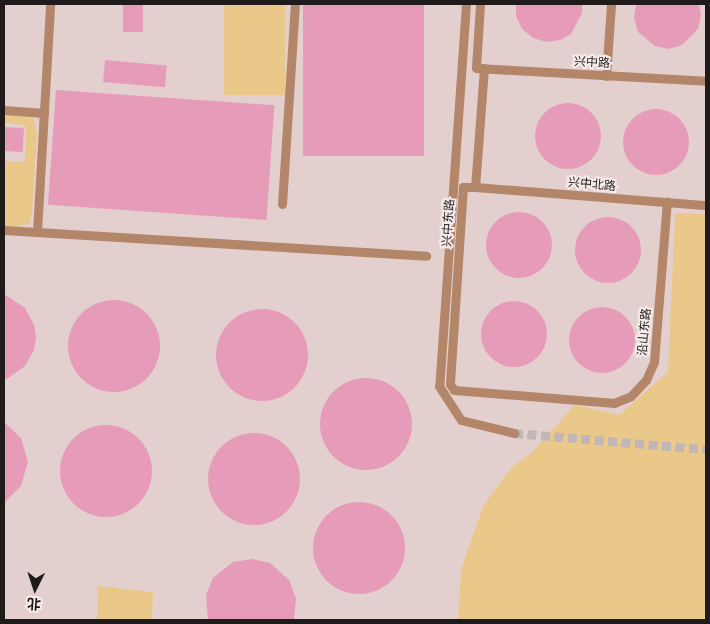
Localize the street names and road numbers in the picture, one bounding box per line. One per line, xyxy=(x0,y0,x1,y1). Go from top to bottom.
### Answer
street label: 兴中路 xyxy=(574,54,610,70)
street label: 兴中北路 xyxy=(567,175,617,193)
street label: 兴中东路 xyxy=(439,199,457,247)
street label: 沿山东路 xyxy=(635,307,653,357)

